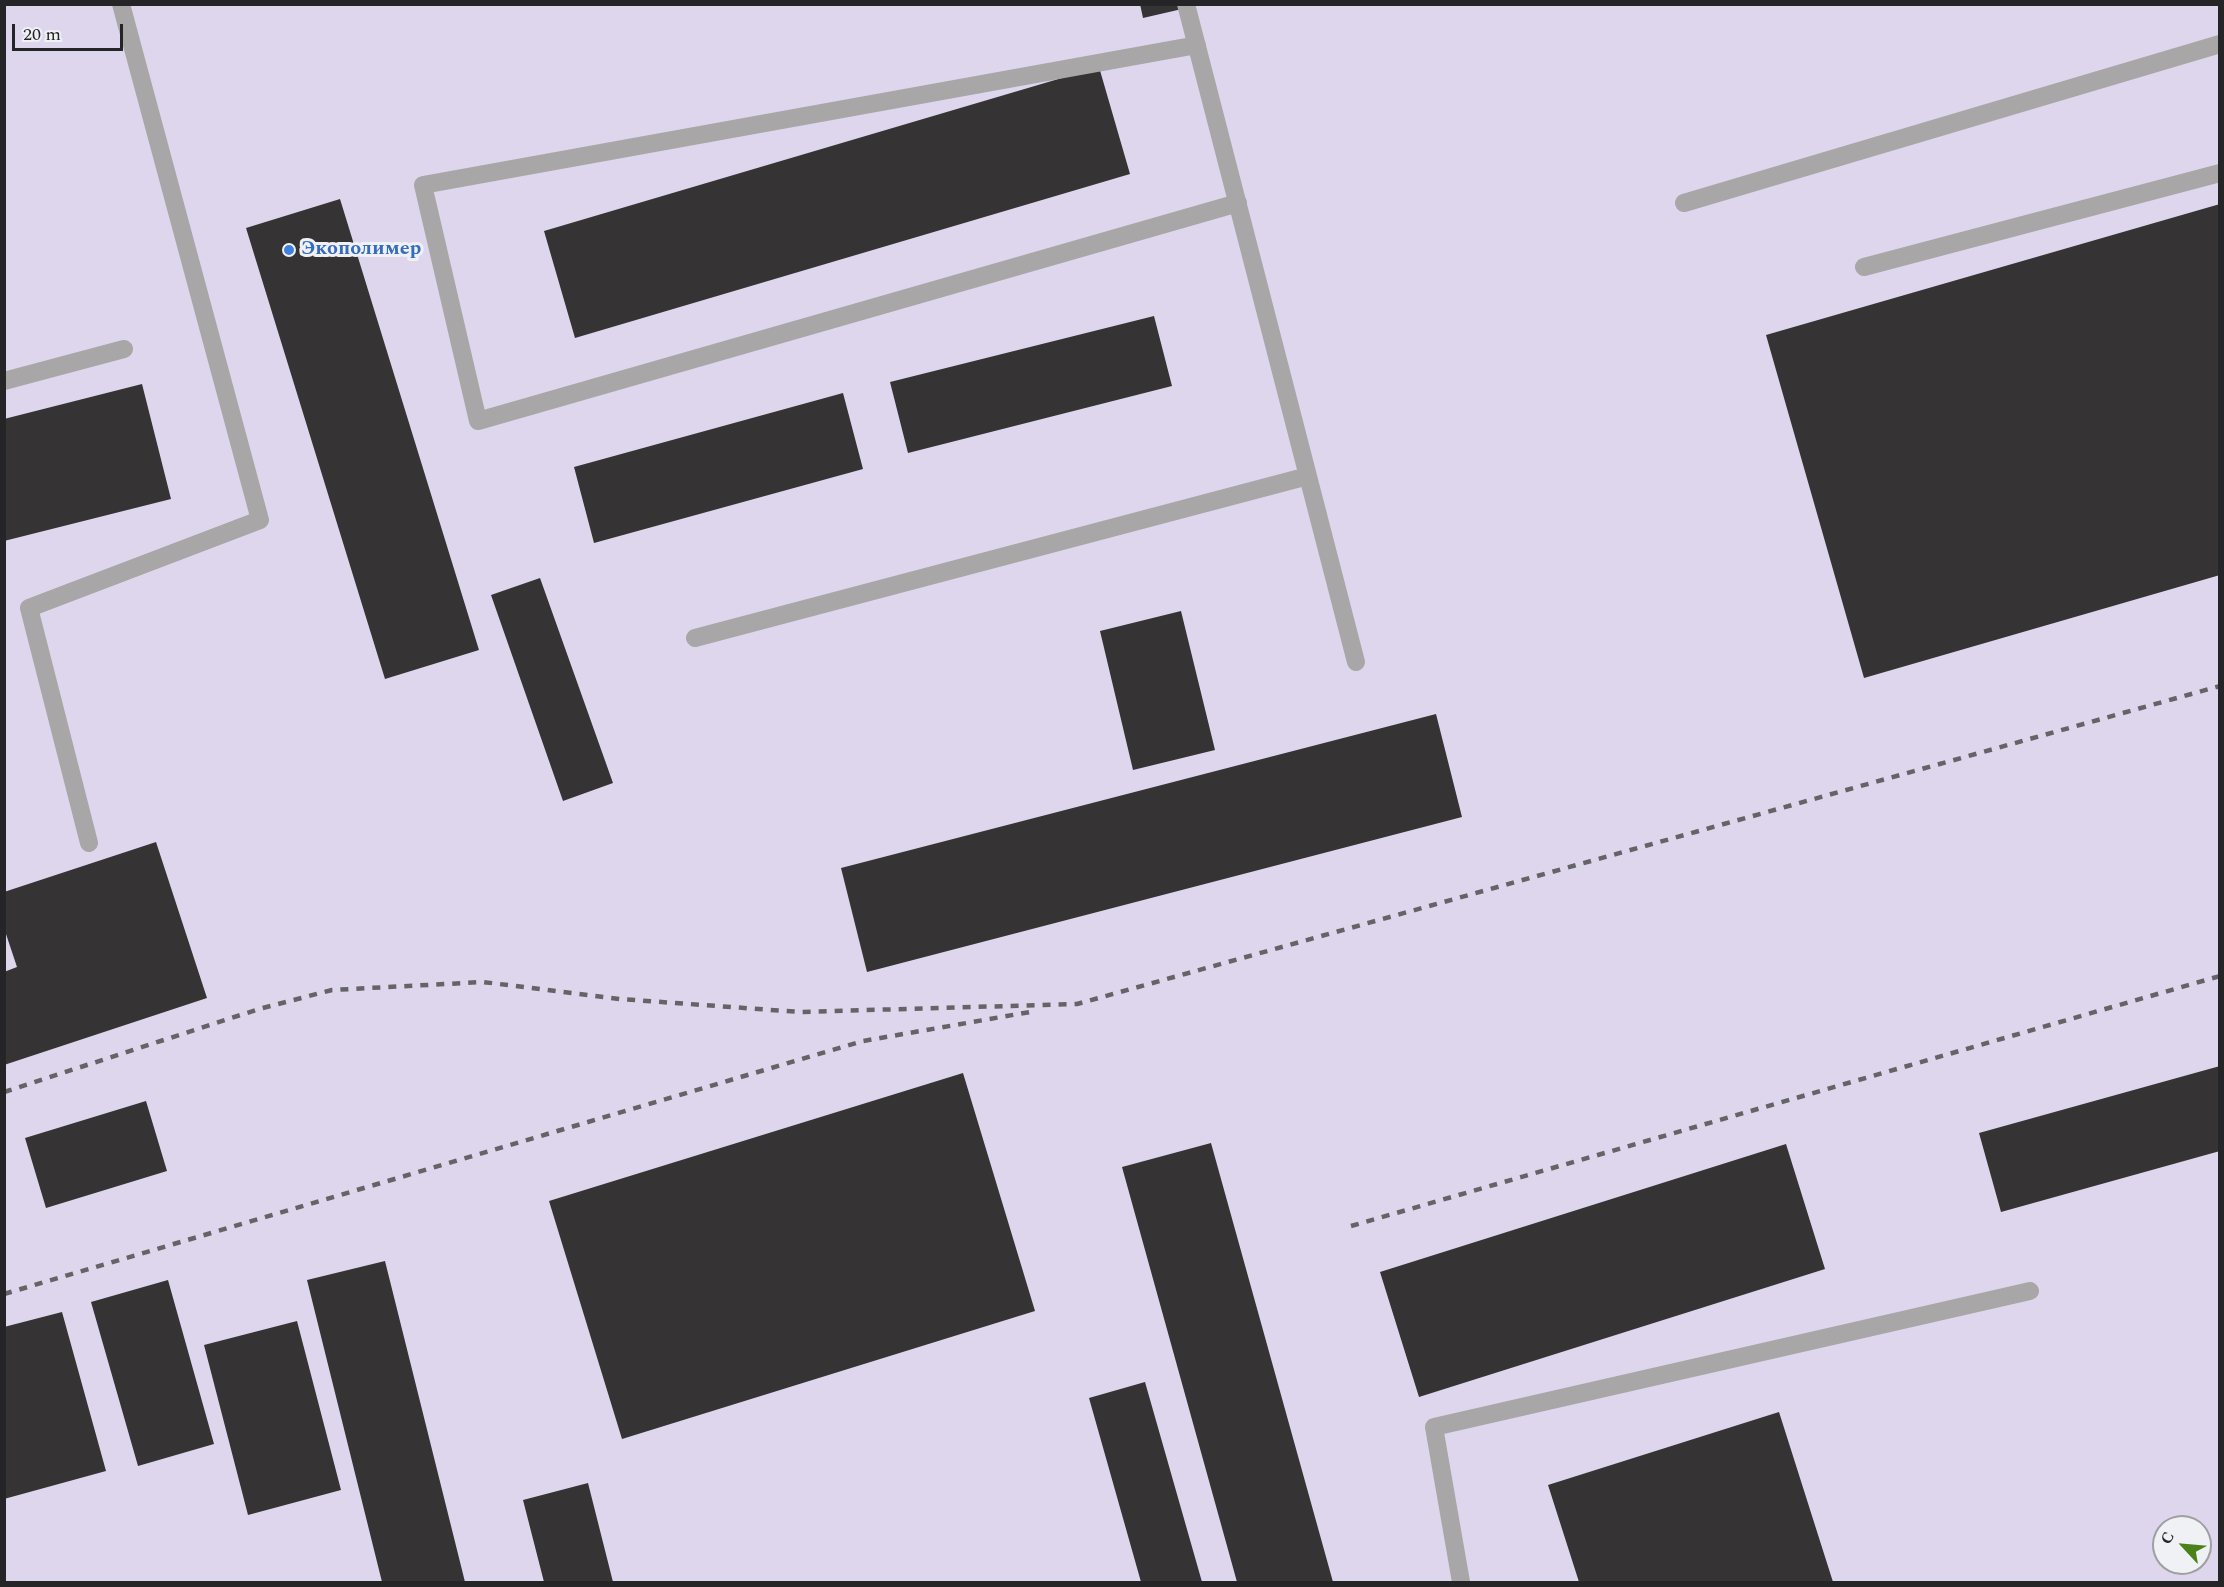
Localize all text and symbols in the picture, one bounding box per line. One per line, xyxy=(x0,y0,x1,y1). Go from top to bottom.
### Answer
scale bar xyxy=(15,12,126,50)
text: 20 m xyxy=(23,21,61,48)
place label: Экополимер xyxy=(301,238,421,262)
marker: Экополимер xyxy=(282,243,296,257)
north arrow xyxy=(2152,1515,2212,1575)
text: С xyxy=(2154,1528,2181,1548)

